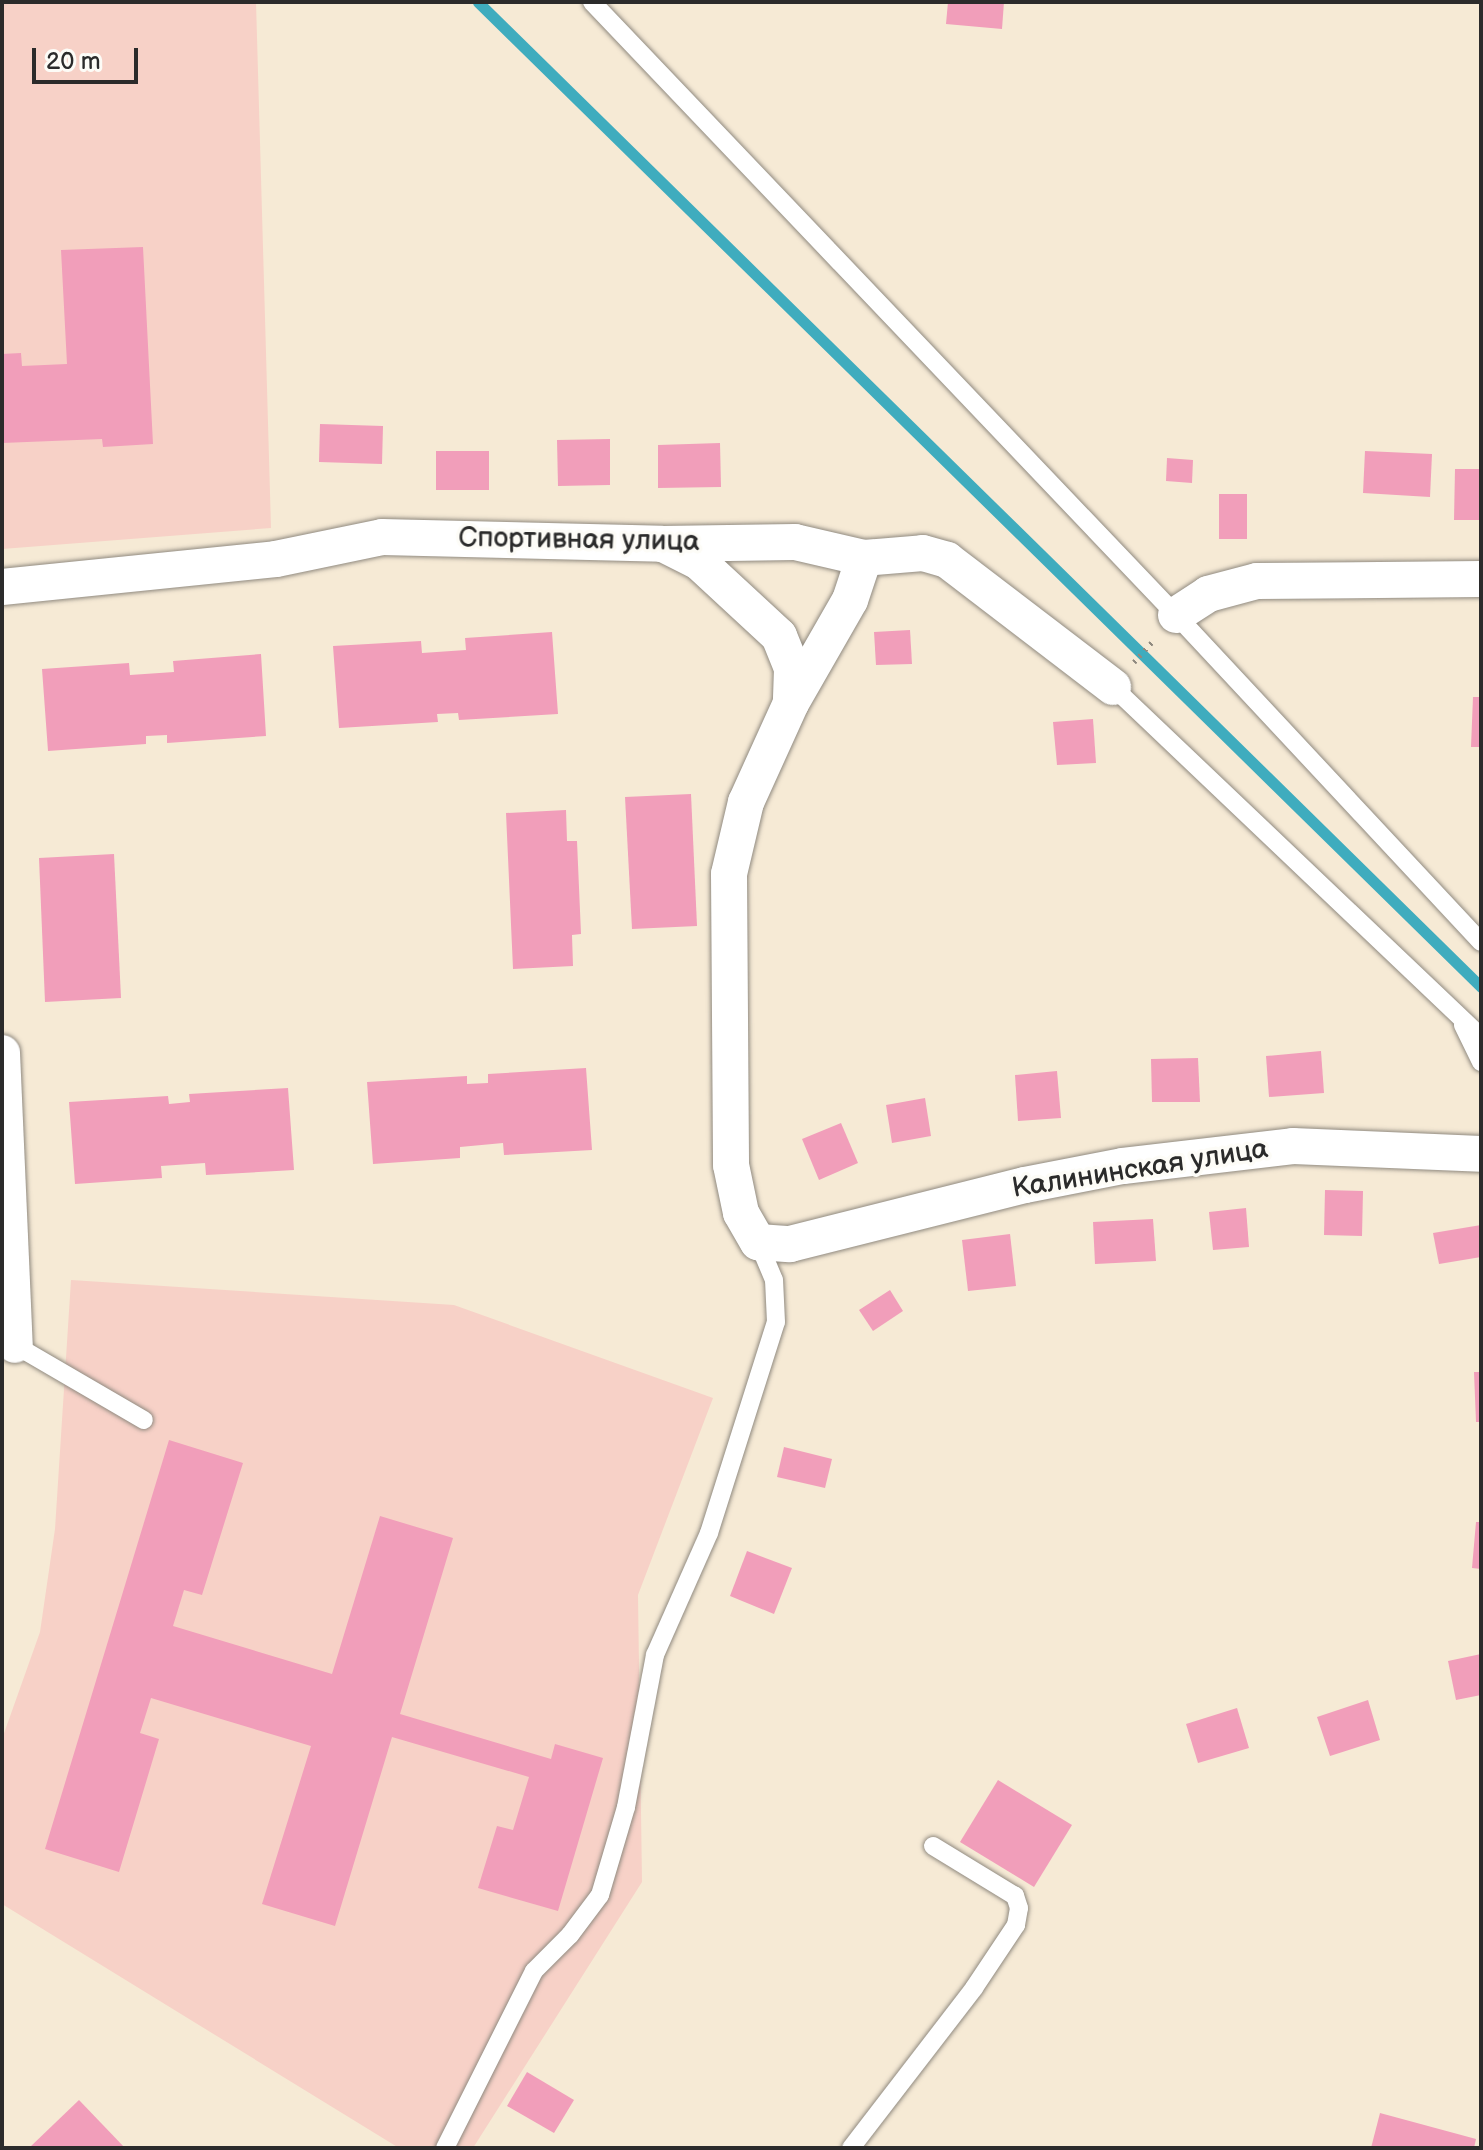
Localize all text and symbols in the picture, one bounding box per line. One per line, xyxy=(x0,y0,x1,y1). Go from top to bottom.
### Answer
scale bar xyxy=(36,32,142,82)
text: 20 m xyxy=(46,47,101,76)
street label: Спортивная улица xyxy=(458,521,700,559)
street label: Калининская улица xyxy=(1010,1132,1270,1206)

